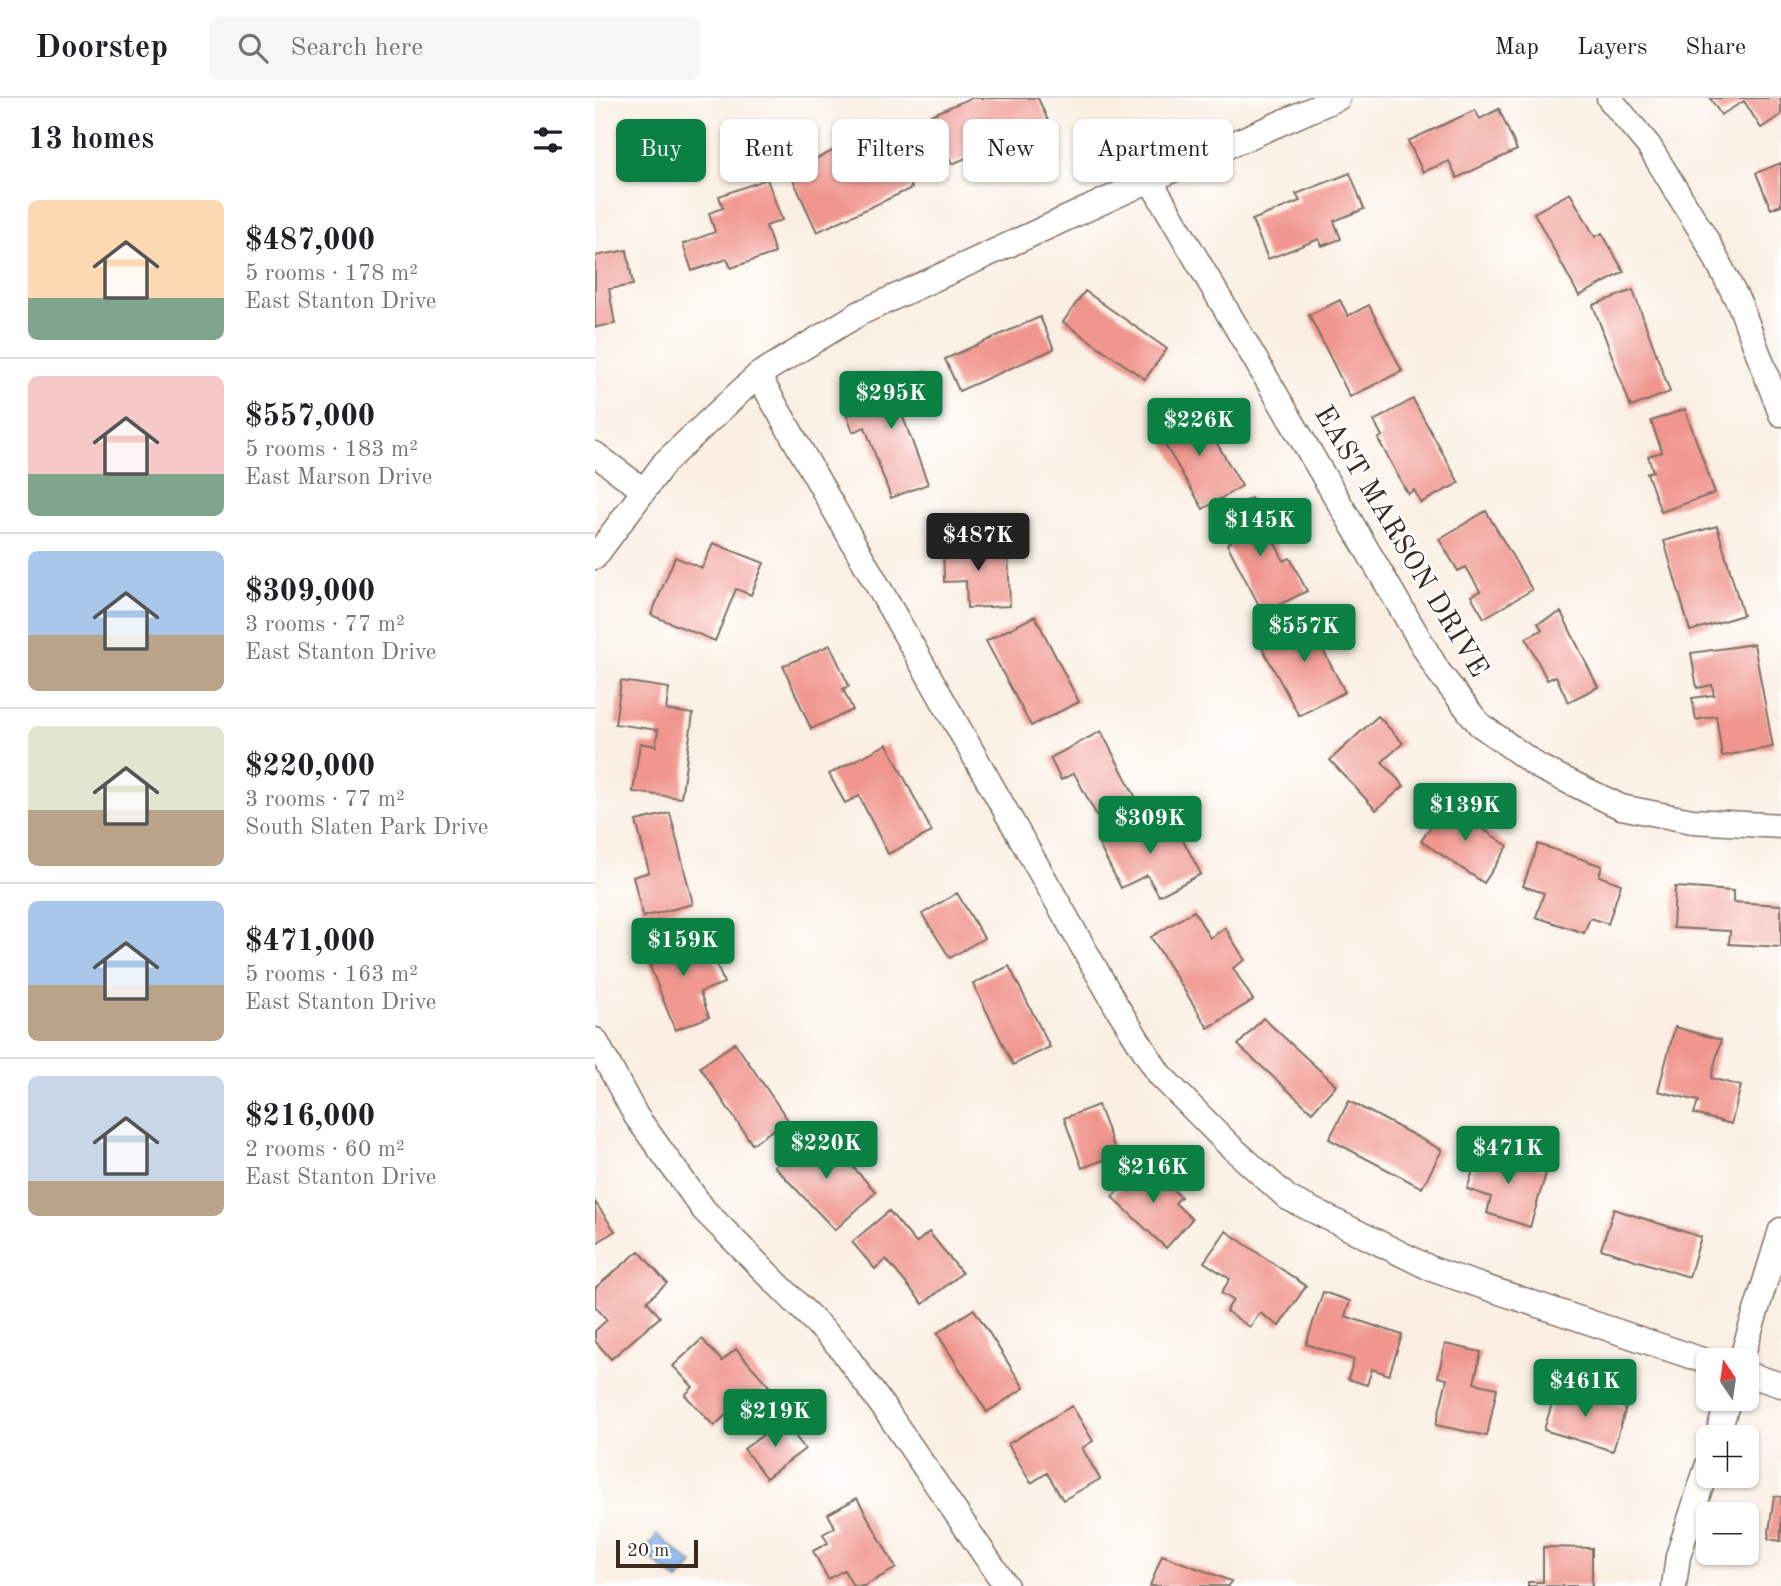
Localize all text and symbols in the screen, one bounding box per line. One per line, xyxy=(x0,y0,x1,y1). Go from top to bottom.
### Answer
search box xyxy=(210,17,700,80)
icon: search xyxy=(234,29,272,67)
text: Doorstep xyxy=(35,32,168,65)
text: Search here xyxy=(290,35,423,61)
text: Map xyxy=(1495,36,1539,60)
text: Layers xyxy=(1577,36,1647,60)
text: Share xyxy=(1685,36,1746,60)
chip: Buy xyxy=(616,119,706,182)
chip: Rent xyxy=(720,119,818,182)
chip: Filters xyxy=(832,119,949,182)
chip: New xyxy=(963,119,1059,182)
chip: Apartment xyxy=(1073,119,1233,182)
icon: filters xyxy=(529,121,567,159)
text: 13 homes xyxy=(28,125,154,155)
text: $487,000 xyxy=(245,226,375,256)
icon: home xyxy=(84,228,168,312)
text: 5 rooms · 178 m² xyxy=(245,262,418,285)
text: East Stanton Drive xyxy=(245,290,436,313)
pin: $295K xyxy=(842,372,940,431)
text: $295K xyxy=(855,382,927,405)
pin: $226K xyxy=(1150,398,1248,458)
street label: EAST MARSON DRIVE xyxy=(1308,401,1492,683)
text: $557,000 xyxy=(245,402,375,432)
icon: home xyxy=(84,404,168,488)
text: $226K xyxy=(1163,409,1235,432)
text: 5 rooms · 183 m² xyxy=(245,438,418,461)
text: East Marson Drive xyxy=(245,466,432,489)
pin: $145K xyxy=(1211,498,1309,558)
text: $145K xyxy=(1224,509,1296,532)
pin: $487K xyxy=(929,514,1027,573)
text: $487K xyxy=(942,524,1014,547)
text: $309,000 xyxy=(245,577,375,607)
icon: home xyxy=(84,579,168,663)
pin: $557K xyxy=(1255,604,1353,664)
text: 3 rooms · 77 m² xyxy=(245,613,405,636)
text: $557K xyxy=(1268,615,1340,638)
text: East Stanton Drive xyxy=(245,641,436,664)
text: $220,000 xyxy=(245,752,375,782)
icon: home xyxy=(84,754,168,838)
pin: $139K xyxy=(1416,784,1514,843)
text: 3 rooms · 77 m² xyxy=(245,788,405,811)
text: $139K xyxy=(1429,794,1501,817)
pin: $309K xyxy=(1101,796,1199,856)
text: $309K xyxy=(1114,807,1186,830)
text: South Slaten Park Drive xyxy=(245,816,488,839)
pin: $159K xyxy=(634,918,732,978)
text: $471,000 xyxy=(245,927,375,957)
icon: home xyxy=(84,929,168,1013)
text: $159K xyxy=(647,929,719,952)
text: 5 rooms · 163 m² xyxy=(245,963,418,986)
text: East Stanton Drive xyxy=(245,991,436,1014)
text: $216,000 xyxy=(245,1102,375,1132)
icon: home xyxy=(84,1104,168,1188)
pin: $220K xyxy=(777,1122,875,1181)
pin: $471K xyxy=(1459,1126,1557,1186)
text: $220K xyxy=(790,1132,862,1155)
text: $471K xyxy=(1472,1137,1544,1160)
text: 2 rooms · 60 m² xyxy=(245,1138,405,1161)
pin: $216K xyxy=(1104,1146,1202,1205)
text: $216K xyxy=(1117,1156,1189,1179)
text: East Stanton Drive xyxy=(245,1166,436,1189)
north arrow xyxy=(1696,1348,1759,1410)
map controls xyxy=(1696,1348,1759,1565)
pin: $461K xyxy=(1536,1360,1634,1419)
text: $461K xyxy=(1549,1370,1621,1393)
pin: $219K xyxy=(726,1390,824,1449)
text: $219K xyxy=(739,1400,811,1423)
button: + xyxy=(1696,1425,1759,1488)
button: − xyxy=(1696,1502,1759,1565)
scale bar xyxy=(616,1537,698,1569)
text: 20 m xyxy=(627,1542,669,1561)

